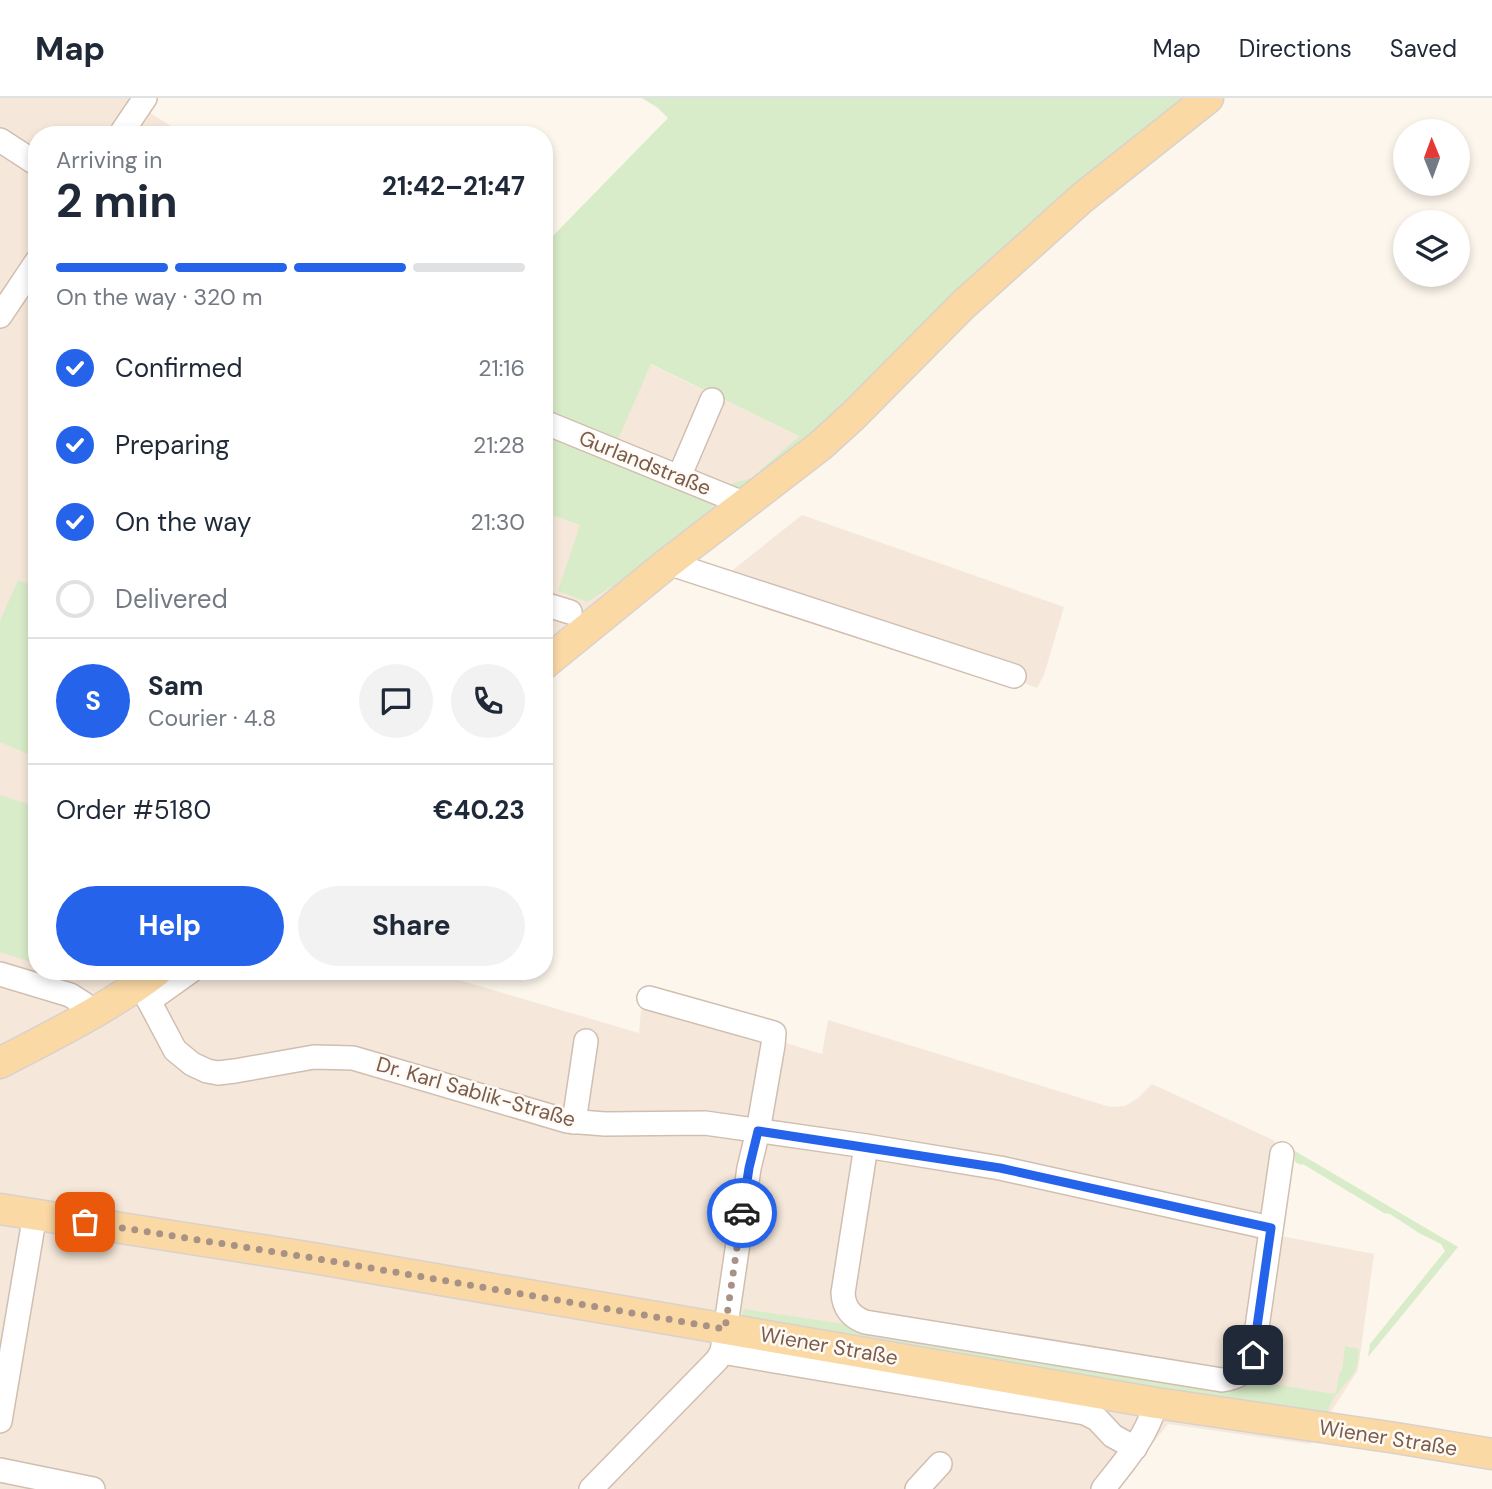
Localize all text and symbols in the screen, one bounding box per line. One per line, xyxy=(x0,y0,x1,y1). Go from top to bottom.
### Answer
text: Map xyxy=(35,27,105,70)
text: Map xyxy=(1153,33,1201,64)
text: Directions xyxy=(1239,33,1352,64)
text: Saved xyxy=(1390,33,1457,64)
north arrow xyxy=(1393,119,1470,196)
map controls xyxy=(1393,119,1470,287)
text: Arriving in xyxy=(56,145,162,175)
text: 21:42–21:47 xyxy=(382,169,525,203)
text: 2 min xyxy=(56,171,178,231)
button: layers xyxy=(1393,210,1470,287)
text: On the way · 320 m xyxy=(56,282,262,312)
icon: check xyxy=(56,349,94,387)
text: Confirmed xyxy=(115,351,242,385)
text: 21:16 xyxy=(478,353,525,383)
street label: Gurlandstraße xyxy=(575,424,715,502)
icon: check xyxy=(56,426,94,464)
text: Preparing xyxy=(115,428,230,462)
text: 21:28 xyxy=(473,430,525,460)
icon: check xyxy=(56,503,94,541)
text: On the way xyxy=(115,505,251,539)
text: 21:30 xyxy=(471,507,525,537)
text: Delivered xyxy=(115,582,228,616)
button: chat xyxy=(359,664,433,738)
button: phone xyxy=(451,664,525,738)
text: Sam xyxy=(148,669,203,703)
text: S xyxy=(85,684,101,718)
text: Courier · 4.8 xyxy=(148,703,276,733)
text: Order #5180 xyxy=(56,793,211,827)
text: €40.23 xyxy=(433,793,525,827)
button: Help xyxy=(56,886,284,966)
button: Share xyxy=(298,886,525,966)
street label: Dr. Karl Sablik-Straße xyxy=(373,1050,579,1134)
courier xyxy=(707,1178,777,1248)
pin xyxy=(55,1192,115,1252)
icon: car xyxy=(723,1194,761,1232)
icon: bag xyxy=(66,1203,104,1241)
street label: Wiener Straße xyxy=(758,1320,900,1372)
pin xyxy=(1223,1325,1283,1385)
icon: home xyxy=(1234,1336,1272,1374)
street label: Wiener Straße xyxy=(1317,1413,1459,1463)

